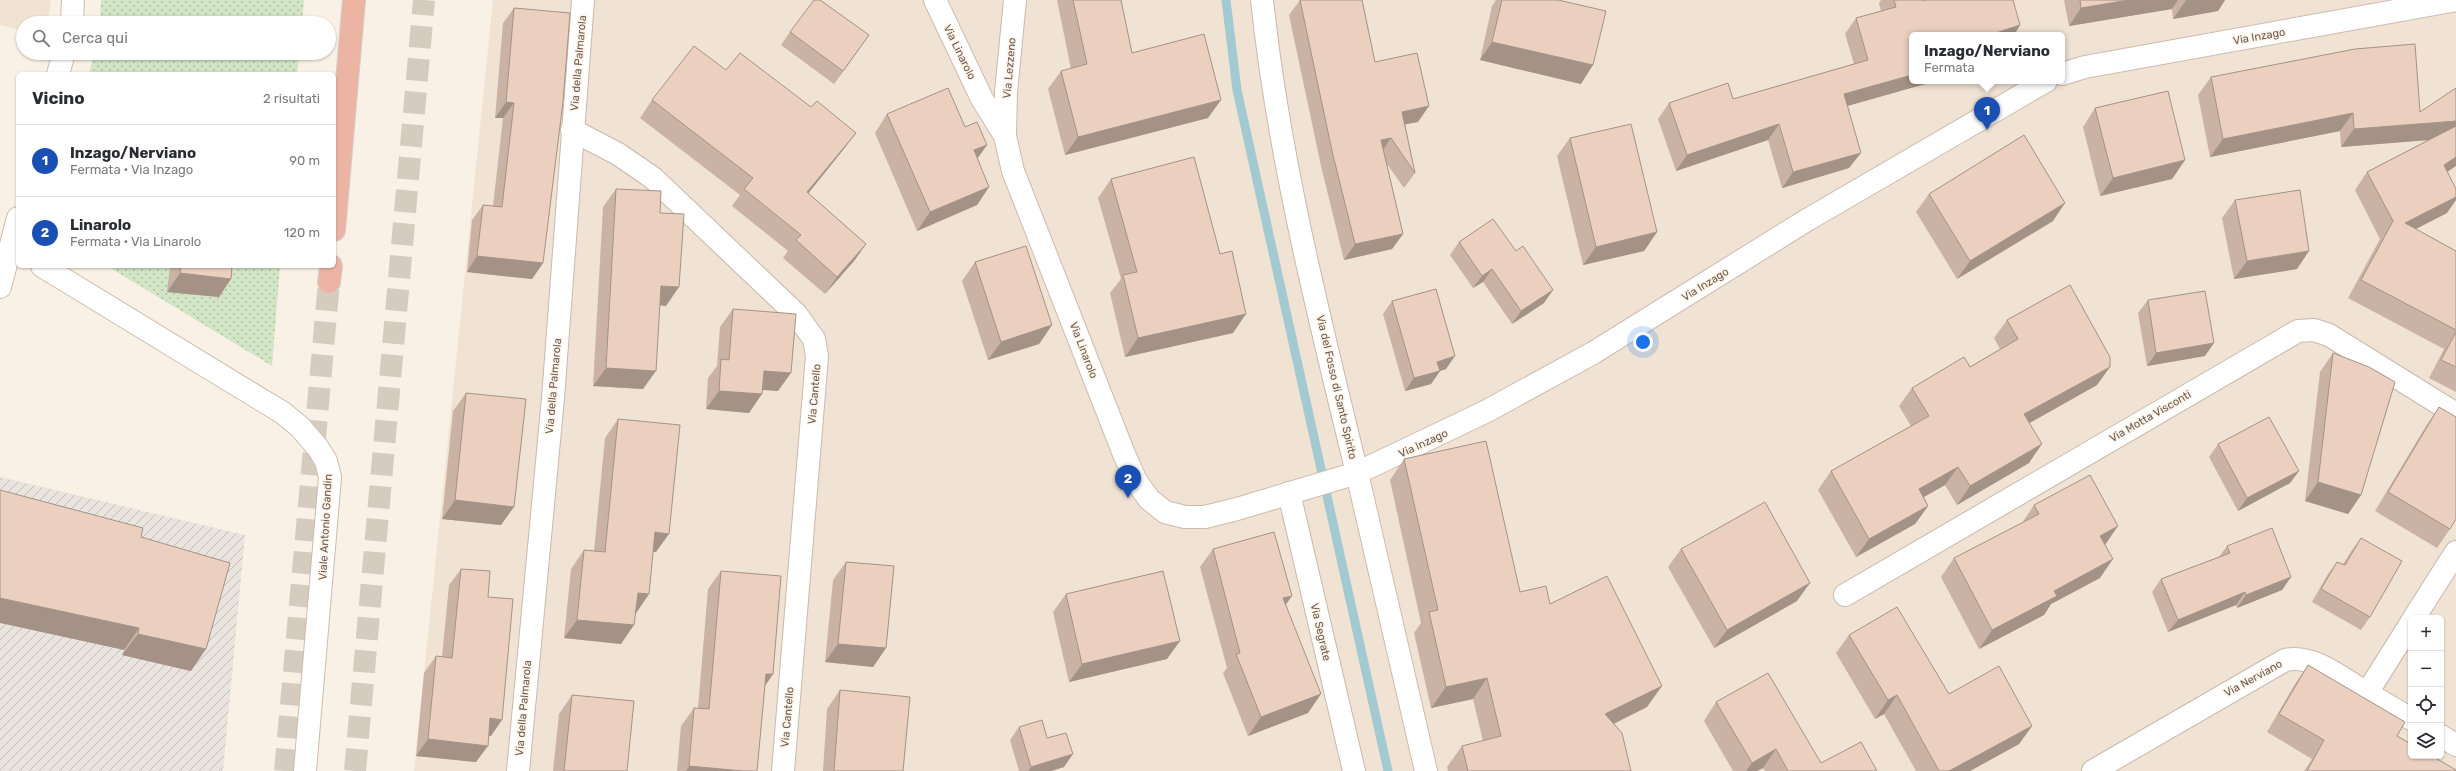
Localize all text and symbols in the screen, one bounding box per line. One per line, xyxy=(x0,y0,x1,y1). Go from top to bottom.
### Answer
street label: Via della Palmarola xyxy=(568,15,589,111)
search box xyxy=(16,16,336,60)
street label: Via Linarolo xyxy=(941,23,978,82)
street label: Via Inzago xyxy=(2232,26,2286,47)
icon: search xyxy=(30,27,52,49)
text: Cerca qui xyxy=(62,29,128,47)
popup xyxy=(1909,32,2065,84)
street label: Via Lezzeno xyxy=(1000,37,1019,99)
text: Inzago/Nerviano xyxy=(1924,42,2050,60)
text: Fermata xyxy=(1924,60,1975,75)
text: Vicino xyxy=(32,88,85,108)
text: 2 risultati xyxy=(263,91,320,106)
pin: 1 xyxy=(1974,97,2000,130)
text: Inzago/Nerviano xyxy=(70,144,196,162)
text: 1 xyxy=(42,153,48,168)
text: 90 m xyxy=(289,153,320,168)
text: Fermata · Via Inzago xyxy=(70,162,193,177)
text: Linarolo xyxy=(70,216,131,234)
text: 2 xyxy=(41,225,49,240)
text: 120 m xyxy=(284,225,320,240)
text: Fermata · Via Linarolo xyxy=(70,234,201,249)
street label: Via Inzago xyxy=(1679,265,1731,304)
street label: Via del Fosso di Santo Spirito xyxy=(1314,314,1359,461)
street label: Via Linarolo xyxy=(1067,320,1100,380)
your location xyxy=(1633,332,1653,352)
street label: Via della Palmarola xyxy=(543,338,564,434)
street label: Via Cantello xyxy=(805,363,824,425)
street label: Via Motta Visconti xyxy=(2107,388,2193,445)
street label: Via Inzago xyxy=(1397,426,1450,461)
pin: 2 xyxy=(1115,465,1141,498)
street label: Viale Antonio Gandin xyxy=(316,474,335,580)
street label: Via Segrate xyxy=(1308,602,1333,662)
map controls xyxy=(2408,615,2444,759)
button: + xyxy=(2408,615,2444,651)
button: − xyxy=(2408,651,2444,687)
street label: Via Nerviano xyxy=(2222,657,2285,700)
street label: Via della Palmarola xyxy=(513,660,534,756)
street label: Via Cantello xyxy=(778,686,797,748)
button: locate xyxy=(2408,687,2444,723)
button: layers xyxy=(2408,723,2444,759)

